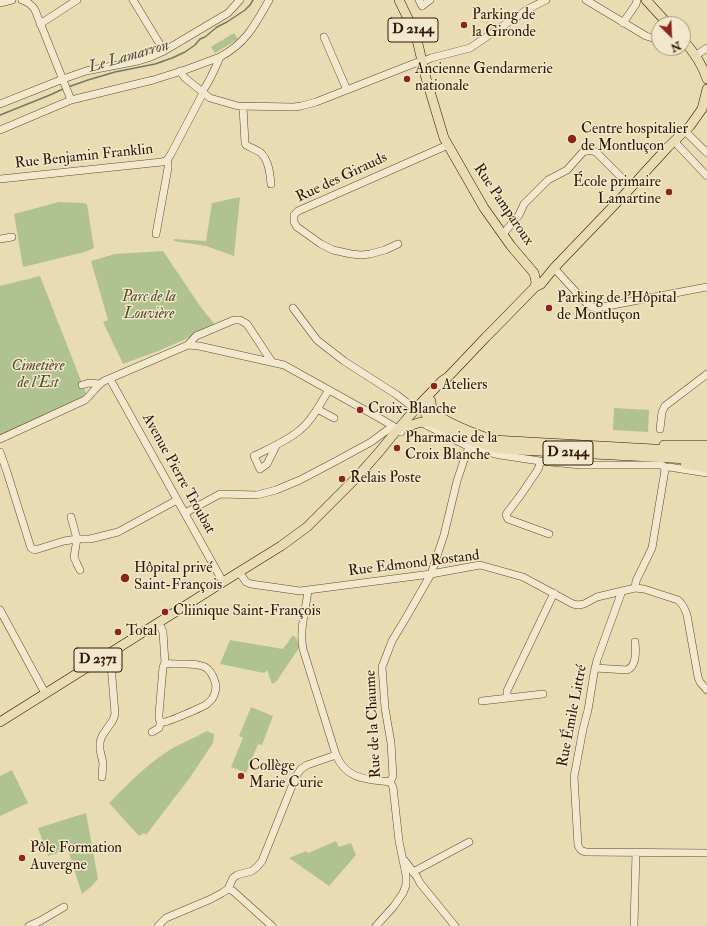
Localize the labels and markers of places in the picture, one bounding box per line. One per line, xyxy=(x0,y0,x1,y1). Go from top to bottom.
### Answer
place label: Parking de la Gironde xyxy=(472,7,536,42)
marker: Parking de la Gironde xyxy=(459,20,469,30)
place label: Ancienne Gendarmerie nationale xyxy=(415,61,553,96)
marker: Ancienne Gendarmerie nationale xyxy=(402,74,412,84)
place label: Centre hospitalier de Montluçon xyxy=(581,121,688,156)
marker: Centre hospitalier de Montluçon xyxy=(566,133,578,145)
place label: École primaire Lamartine xyxy=(573,174,661,209)
marker: École primaire Lamartine xyxy=(664,187,674,197)
place label: Parking de l'Hôpital de Montluçon xyxy=(557,290,677,325)
marker: Parking de l'Hôpital de Montluçon xyxy=(544,303,554,313)
place label: Ateliers xyxy=(442,377,487,395)
marker: Ateliers xyxy=(429,381,439,391)
place label: Croix-Blanche xyxy=(368,401,456,419)
marker: Croix-Blanche xyxy=(355,405,365,415)
place label: Pharmacie de la Croix Blanche xyxy=(405,430,497,465)
marker: Pharmacie de la Croix Blanche xyxy=(392,443,402,453)
place label: Relais Poste xyxy=(350,470,421,488)
marker: Relais Poste xyxy=(337,474,347,484)
place label: Hôpital privé Saint-François xyxy=(134,560,222,595)
marker: Hôpital privé Saint-François xyxy=(119,572,131,584)
place label: Cliinique Saint-François xyxy=(173,603,321,621)
marker: Cliinique Saint-François xyxy=(160,607,170,617)
place label: Total xyxy=(126,623,157,641)
marker: Total xyxy=(113,627,123,637)
place label: Collège Marie Curie xyxy=(249,758,323,793)
marker: Collège Marie Curie xyxy=(236,771,246,781)
place label: Pôle Formation Auvergne xyxy=(30,840,122,875)
marker: Pôle Formation Auvergne xyxy=(17,853,27,863)

